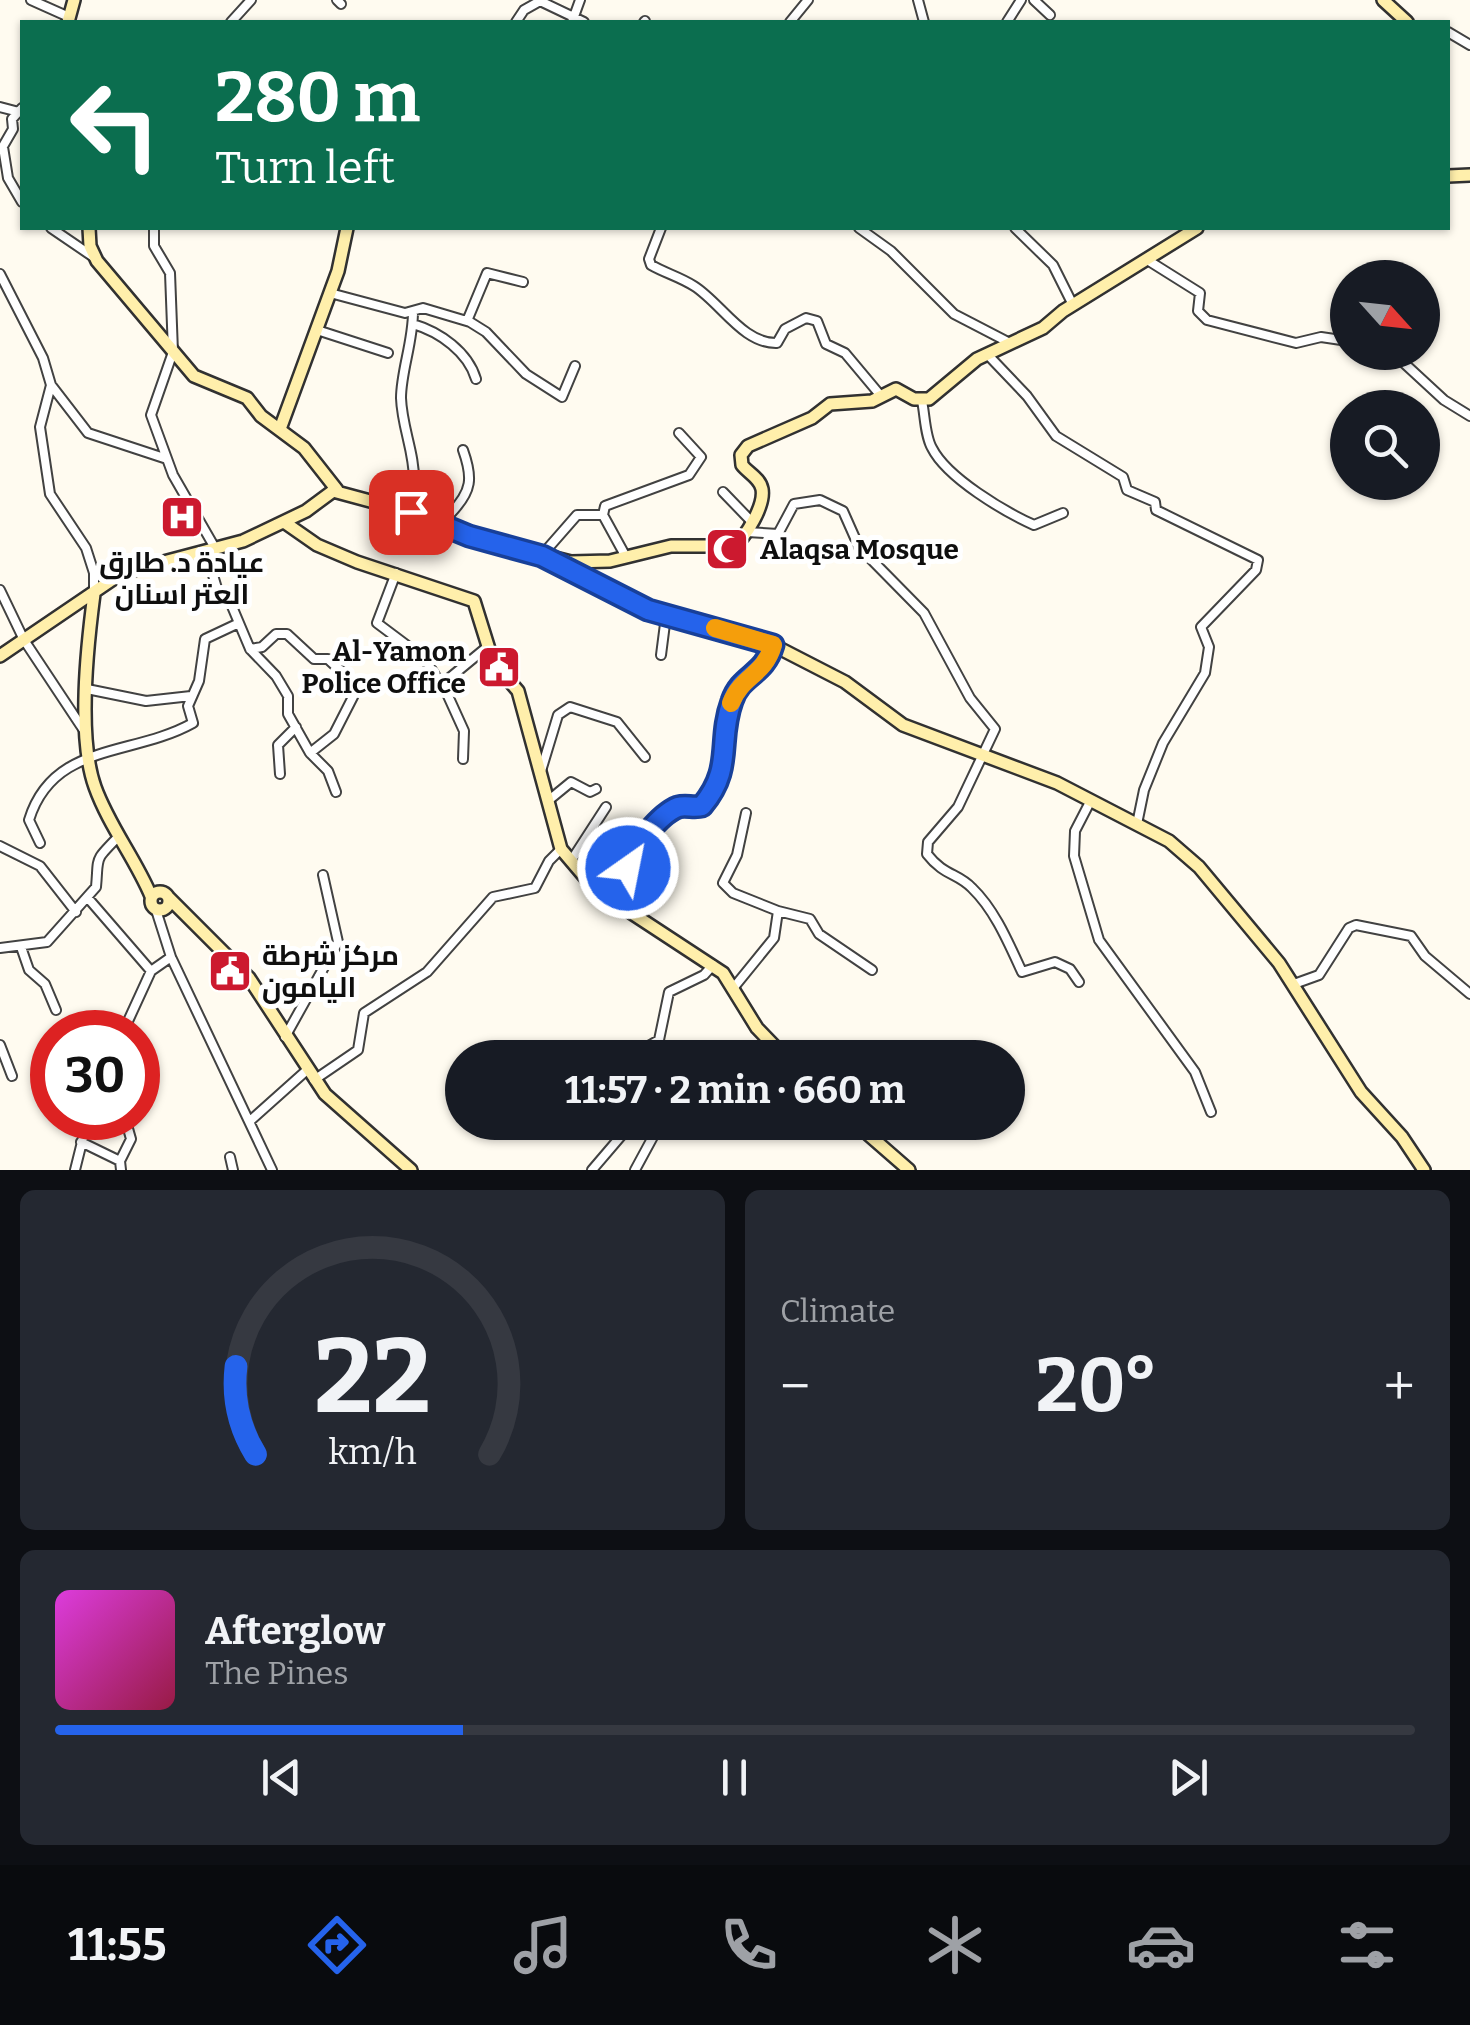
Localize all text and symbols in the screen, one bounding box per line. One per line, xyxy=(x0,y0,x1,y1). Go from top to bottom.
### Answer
text: 280 m xyxy=(215,56,420,140)
icon: left xyxy=(50,60,180,190)
text: Turn left xyxy=(215,141,395,195)
north arrow xyxy=(1330,260,1440,370)
map controls xyxy=(1330,260,1440,500)
button: search xyxy=(1330,390,1440,500)
pin xyxy=(369,470,454,555)
icon: arrive xyxy=(384,485,439,540)
hospital icon: عيادة د. طارق العتر اسنان xyxy=(159,494,205,540)
mosque icon: Alaqsa Mosque xyxy=(704,526,750,572)
place label: Alaqsa Mosque xyxy=(760,533,959,566)
place label: عيادة د. طارق العتر اسنان xyxy=(99,546,265,611)
place label: Al-Yamon Police Office xyxy=(301,635,466,700)
public building icon: Al-Yamon Police Office xyxy=(476,644,522,690)
position arrow xyxy=(576,816,680,920)
place label: مركز شرطة اليامون xyxy=(262,939,399,1004)
public building icon: مركز شرطة اليامون xyxy=(207,948,253,994)
speed limit sign: 30 xyxy=(30,1010,160,1140)
text: 11:57 · 2 min · 660 m xyxy=(565,1067,905,1113)
text: Climate xyxy=(780,1292,895,1330)
text: 22 xyxy=(314,1315,431,1440)
text: 20° xyxy=(1036,1341,1158,1431)
text: − xyxy=(780,1354,810,1420)
text: + xyxy=(1384,1354,1415,1420)
text: km/h xyxy=(328,1431,417,1473)
text: Afterglow xyxy=(205,1608,385,1654)
text: The Pines xyxy=(205,1654,349,1692)
icon: previous xyxy=(254,1750,309,1805)
icon: pause xyxy=(707,1750,762,1805)
icon: next xyxy=(1161,1750,1216,1805)
icon: directions xyxy=(302,1910,372,1980)
icon: music xyxy=(508,1910,578,1980)
icon: phone xyxy=(714,1910,784,1980)
icon: climate xyxy=(920,1910,990,1980)
icon: car xyxy=(1126,1910,1196,1980)
icon: filters xyxy=(1332,1910,1402,1980)
text: 11:55 xyxy=(68,1918,167,1972)

